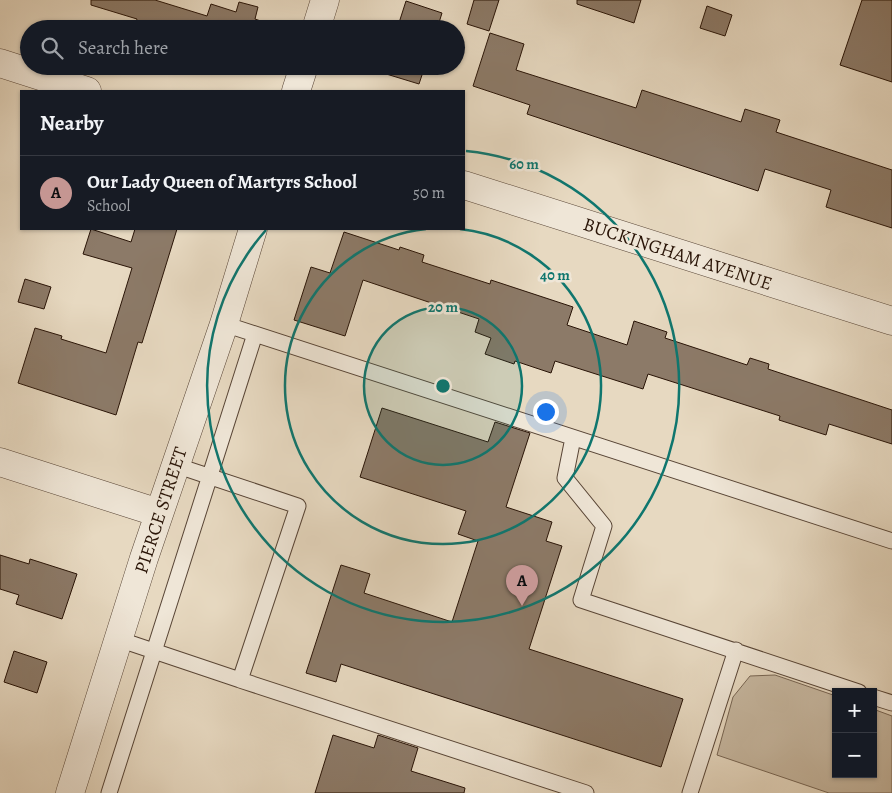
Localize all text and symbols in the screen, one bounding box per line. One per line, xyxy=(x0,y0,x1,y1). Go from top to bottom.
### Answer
search box xyxy=(20,20,465,75)
icon: search xyxy=(38,34,66,62)
text: Search here xyxy=(78,35,168,61)
text: Nearby xyxy=(40,109,103,137)
text: 60 m xyxy=(509,154,539,174)
text: Our Lady Queen of Martyrs School xyxy=(87,169,357,195)
text: A xyxy=(51,182,61,204)
text: 50 m xyxy=(413,182,445,204)
text: School xyxy=(87,195,130,217)
street label: BUCKINGHAM AVENUE xyxy=(580,211,776,297)
text: 40 m xyxy=(540,265,570,285)
text: 20 m xyxy=(428,297,458,317)
centre of rings xyxy=(434,377,452,395)
your location xyxy=(533,399,559,425)
street label: PIERCE STREET xyxy=(128,443,194,577)
pin: A xyxy=(506,565,538,606)
map controls xyxy=(832,688,877,778)
button: + xyxy=(832,688,877,733)
button: − xyxy=(832,733,877,778)

